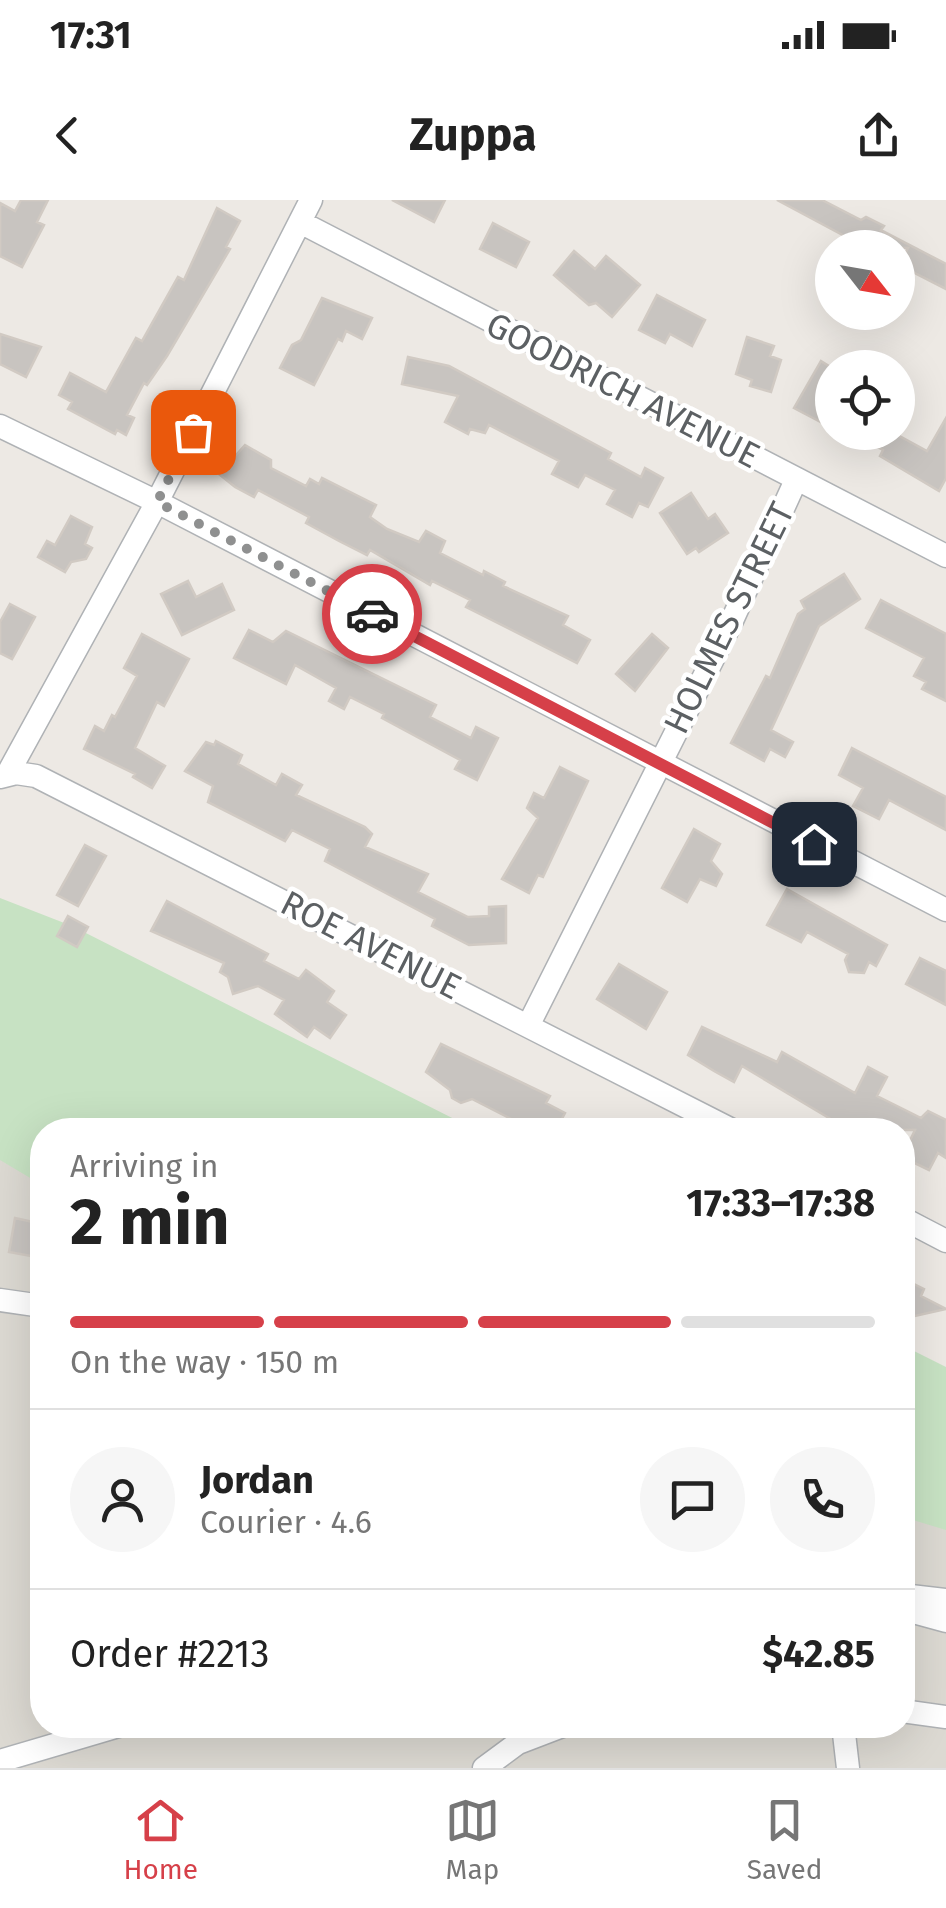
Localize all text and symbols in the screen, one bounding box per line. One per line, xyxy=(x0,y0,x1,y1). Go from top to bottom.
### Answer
text: 17:31 xyxy=(50,12,132,58)
icon: back xyxy=(40,108,95,163)
text: Zuppa xyxy=(409,108,537,162)
icon: share xyxy=(851,108,906,163)
north arrow xyxy=(815,230,915,330)
map controls xyxy=(815,230,915,450)
street label: GOODRICH AVENUE xyxy=(479,303,767,477)
button: locate xyxy=(815,350,915,450)
pin xyxy=(151,390,236,475)
icon: bag xyxy=(166,405,221,460)
street label: HOLMES STREET xyxy=(655,495,803,741)
courier xyxy=(322,564,422,664)
icon: car xyxy=(345,587,400,642)
pin xyxy=(772,802,857,887)
icon: home xyxy=(787,817,842,872)
street label: ROE AVENUE xyxy=(274,882,468,1008)
text: Arriving in xyxy=(70,1147,218,1185)
text: 17:33–17:38 xyxy=(686,1180,875,1226)
text: 2 min xyxy=(70,1183,230,1261)
text: On the way · 150 m xyxy=(70,1343,339,1381)
button: person xyxy=(70,1447,175,1552)
button: chat xyxy=(640,1447,745,1552)
button: phone xyxy=(770,1447,875,1552)
text: Jordan xyxy=(200,1457,314,1503)
text: Courier · 4.6 xyxy=(200,1503,372,1541)
text: Order #2213 xyxy=(70,1631,269,1677)
text: $42.85 xyxy=(762,1631,875,1677)
tab: Home xyxy=(123,1793,198,1886)
tab: Map xyxy=(445,1793,500,1886)
tab: Saved xyxy=(747,1793,823,1886)

